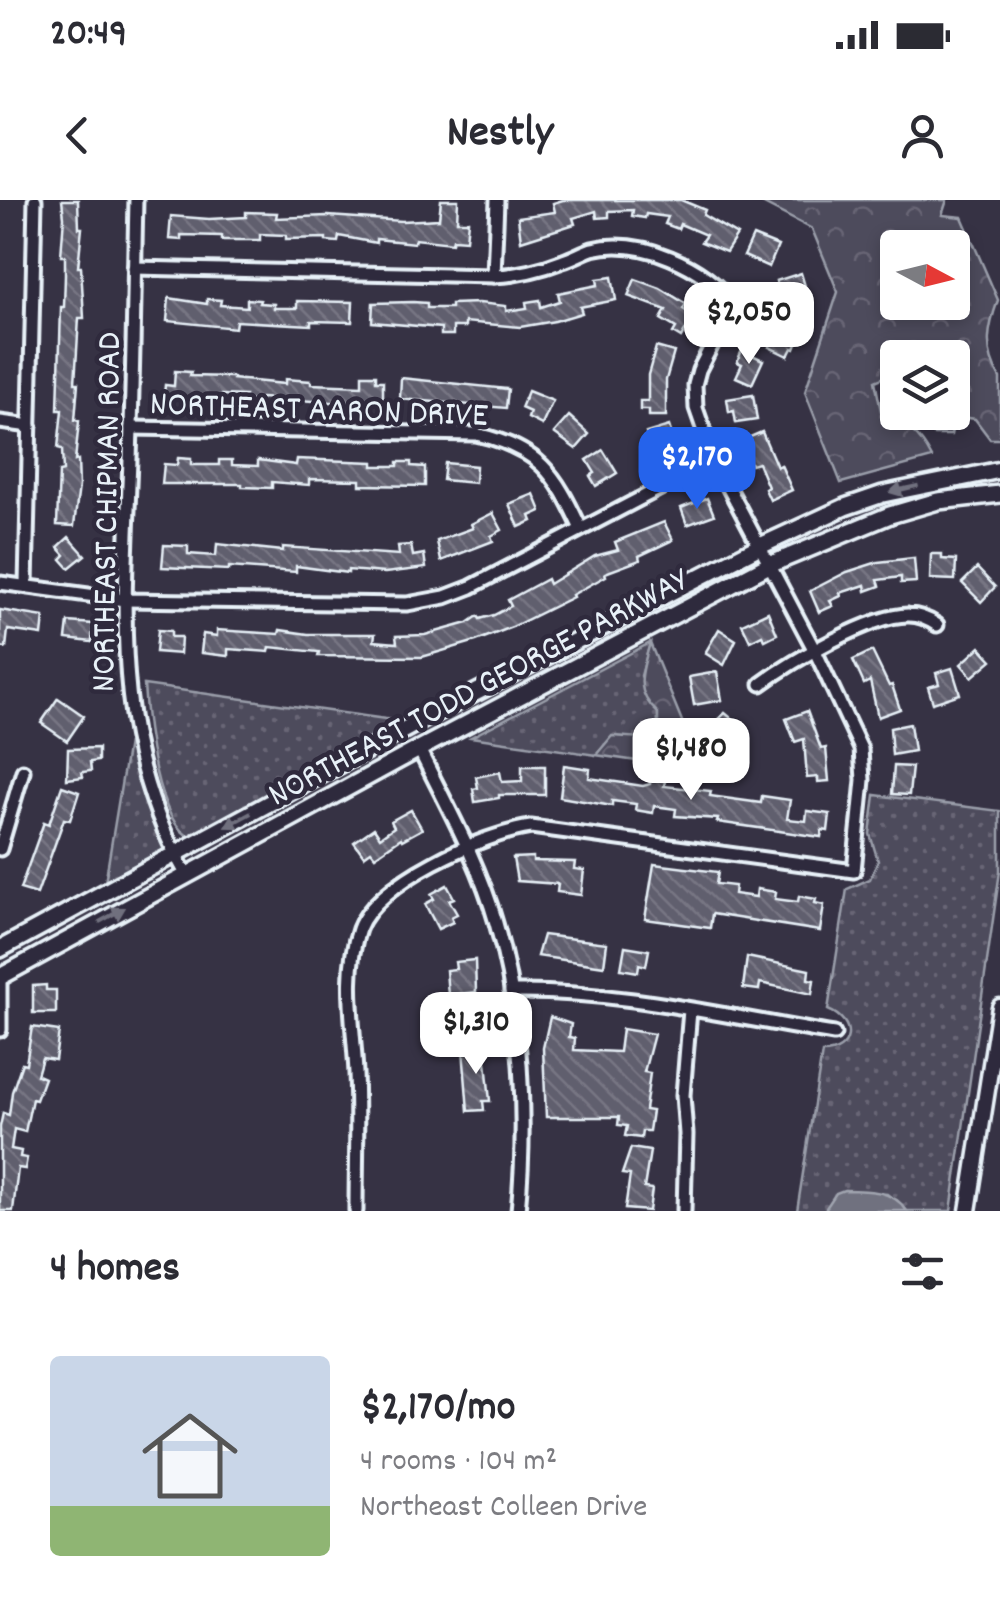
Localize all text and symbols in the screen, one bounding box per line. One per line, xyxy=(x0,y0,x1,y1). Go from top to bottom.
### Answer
text: 20:49 xyxy=(50,8,127,63)
text: Nestly xyxy=(447,103,553,167)
icon: back xyxy=(50,108,105,163)
icon: person xyxy=(895,108,950,163)
north arrow xyxy=(880,230,970,320)
map controls xyxy=(880,230,970,430)
pin: $2,050 xyxy=(668,282,830,367)
text: $2,050 xyxy=(706,291,792,337)
street label: NORTHEAST CHIPMAN ROAD xyxy=(81,332,137,692)
button: layers xyxy=(880,340,970,430)
street label: NORTHEAST AARON DRIVE xyxy=(149,381,489,443)
pin: $2,170 xyxy=(616,427,778,512)
text: $2,170 xyxy=(661,436,734,482)
one-way arrow xyxy=(888,482,919,497)
street label: NORTHEAST TODD GEORGE PARKWAY xyxy=(260,557,699,822)
pin: $1,480 xyxy=(610,718,772,803)
text: $1,480 xyxy=(655,727,727,773)
one-way arrow xyxy=(224,811,253,828)
one-way arrow xyxy=(97,907,126,924)
pin: $1,310 xyxy=(395,992,557,1077)
text: $1,310 xyxy=(442,1001,510,1047)
text: 4 homes xyxy=(50,1241,180,1301)
icon: filters xyxy=(895,1244,950,1299)
text: $2,170/mo xyxy=(360,1380,515,1440)
icon: home xyxy=(130,1396,250,1516)
text: 4 rooms · 104 m² xyxy=(360,1440,557,1486)
text: Northeast Colleen Drive xyxy=(360,1486,647,1532)

